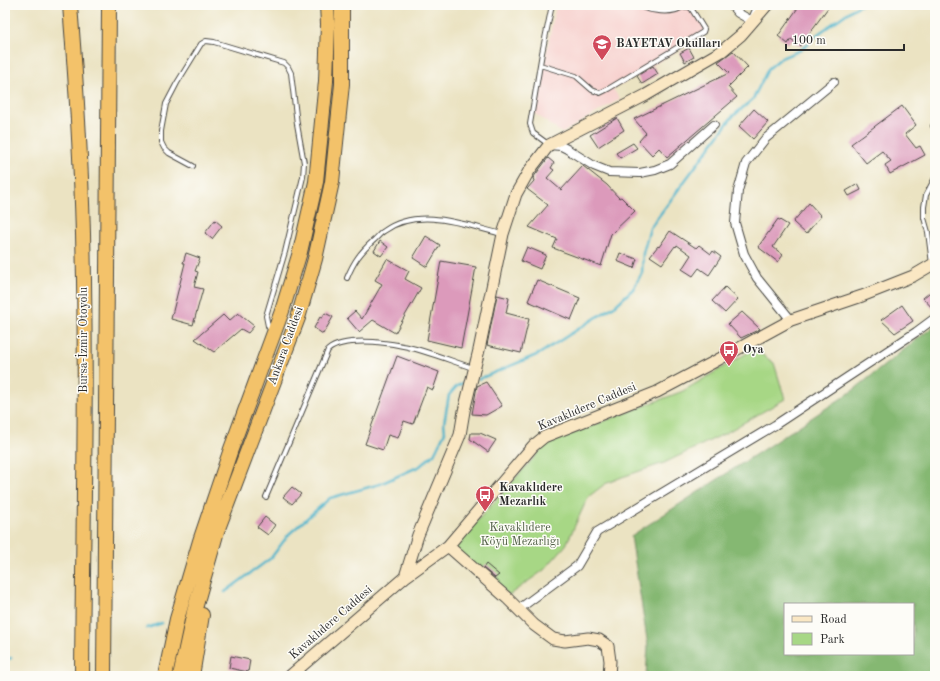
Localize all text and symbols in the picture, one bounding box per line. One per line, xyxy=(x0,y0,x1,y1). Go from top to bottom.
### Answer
scale bar xyxy=(786,26,904,52)
school or university icon: BAYETAV Okulları xyxy=(591,33,613,61)
text: 100 m xyxy=(792,35,826,47)
place label: BAYETAV Okulları xyxy=(616,38,721,50)
street label: Bursa-İzmir Otoyolu xyxy=(74,286,90,393)
street label: Ankara Caddesi xyxy=(266,305,306,387)
bus stop icon: Oya xyxy=(718,339,740,367)
place label: Oya xyxy=(743,344,763,356)
street label: Kavaklıdere Caddesi xyxy=(536,381,638,433)
place label: Kavaklıdere Mezarlık xyxy=(499,482,563,508)
bus stop icon: Kavaklıdere Mezarlık xyxy=(474,484,496,512)
park label: Kavaklıdere Köyü Mezarlığı xyxy=(480,522,560,548)
street label: Kavaklıdere Caddesi xyxy=(287,584,375,662)
legend xyxy=(784,603,914,655)
text: Road xyxy=(820,614,847,626)
text: Park xyxy=(820,634,845,646)

